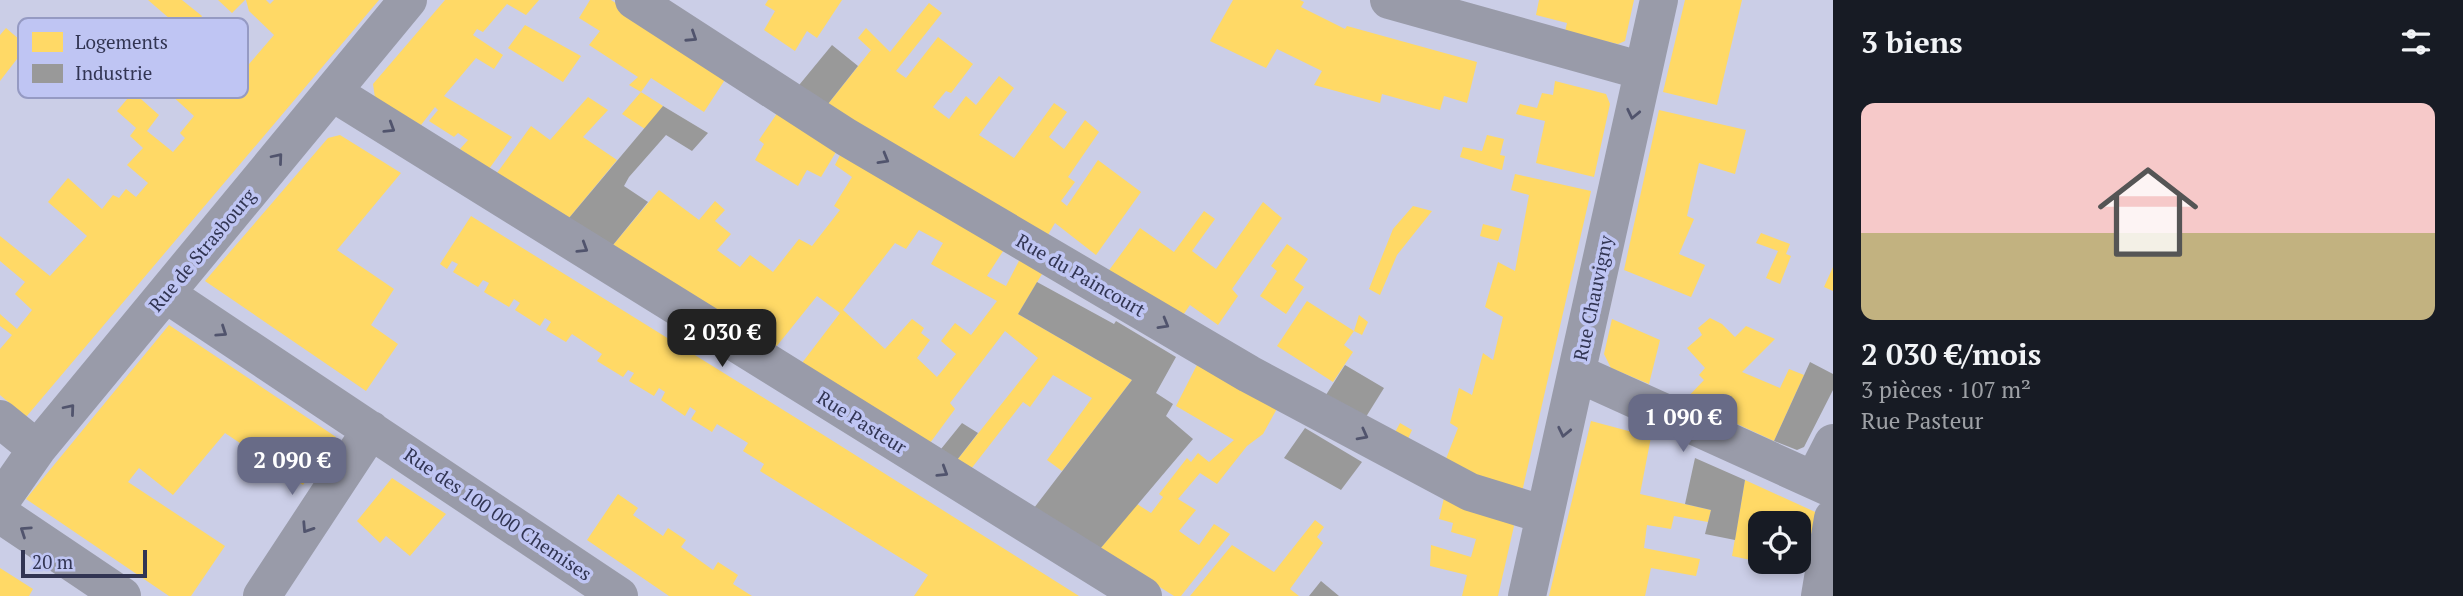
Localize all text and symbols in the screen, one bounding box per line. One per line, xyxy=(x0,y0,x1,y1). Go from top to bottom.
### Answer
legend xyxy=(18,18,248,98)
text: 3 biens xyxy=(1861,22,1963,62)
icon: filters xyxy=(2397,23,2435,61)
text: Logements xyxy=(75,29,168,54)
one-way arrow xyxy=(684,29,697,42)
text: Industrie xyxy=(75,60,152,85)
one-way arrow xyxy=(1627,108,1641,120)
one-way arrow xyxy=(383,119,396,132)
icon: home xyxy=(2085,149,2211,275)
one-way arrow xyxy=(876,151,889,164)
one-way arrow xyxy=(270,154,282,167)
street label: Rue de Strasbourg xyxy=(143,182,261,316)
street label: Rue du Paincourt xyxy=(1012,227,1150,322)
street label: Rue Chauvigny xyxy=(1567,233,1618,363)
one-way arrow xyxy=(576,240,589,253)
pin: 2 030 € xyxy=(657,310,787,369)
text: 2 030 € xyxy=(683,316,761,347)
one-way arrow xyxy=(1157,316,1170,329)
one-way arrow xyxy=(215,323,228,336)
text: 2 030 €/mois xyxy=(1861,334,2041,374)
text: 3 pièces · 107 m² xyxy=(1861,374,2031,405)
street label: Rue Pasteur xyxy=(813,384,912,459)
pin: 1 090 € xyxy=(1618,394,1748,454)
text: 1 090 € xyxy=(1644,401,1722,432)
one-way arrow xyxy=(62,404,74,417)
text: Rue Pasteur xyxy=(1861,405,1983,436)
one-way arrow xyxy=(1557,426,1572,438)
one-way arrow xyxy=(1356,427,1368,440)
pin: 2 090 € xyxy=(227,438,357,497)
street label: Rue des 100 000 Chemises xyxy=(400,441,597,586)
text: 2 090 € xyxy=(253,444,331,475)
one-way arrow xyxy=(935,463,948,476)
map controls xyxy=(1748,511,1811,574)
button: locate xyxy=(1748,511,1811,574)
one-way arrow xyxy=(303,520,315,533)
one-way arrow xyxy=(20,527,33,539)
scale bar xyxy=(21,547,147,579)
text: 20 m xyxy=(32,549,73,574)

